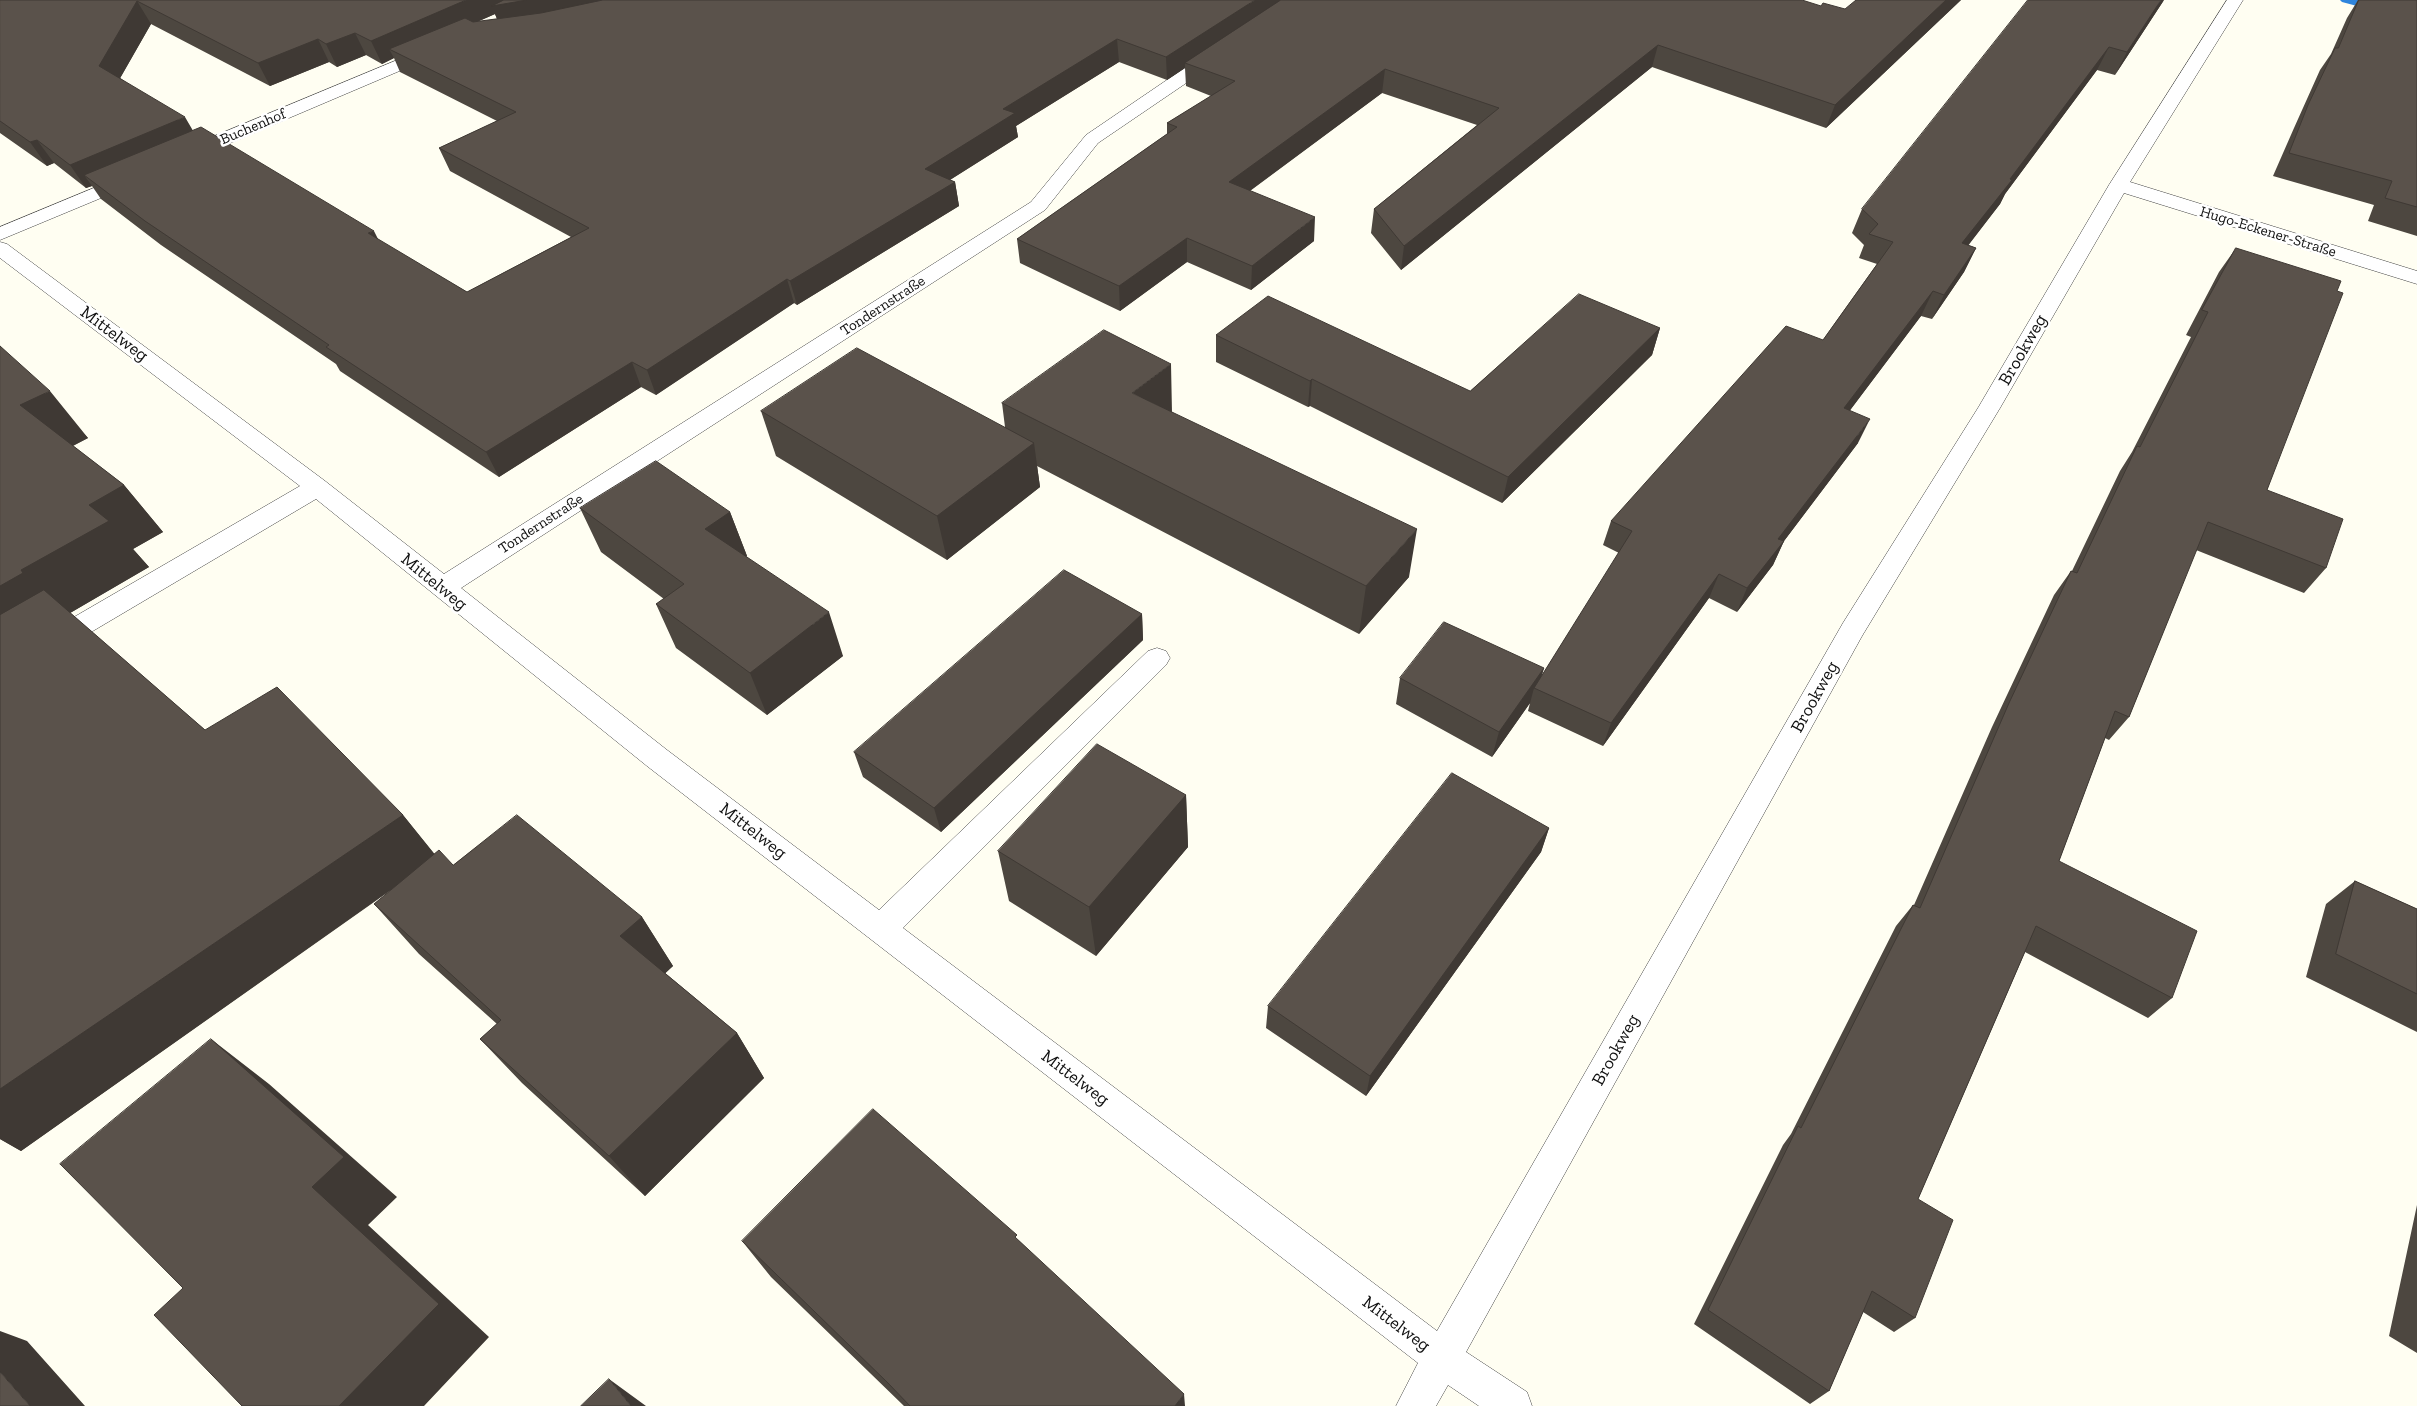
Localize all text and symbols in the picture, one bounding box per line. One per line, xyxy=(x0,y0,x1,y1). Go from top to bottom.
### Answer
street label: Buchenhof xyxy=(218,105,288,149)
street label: Hugo-Eckener-Straße xyxy=(2198,203,2338,261)
street label: Tondernstraße xyxy=(837,272,929,340)
street label: Mittelweg xyxy=(76,302,152,366)
street label: Brookweg xyxy=(1994,311,2052,389)
street label: Tondernstraße xyxy=(495,490,587,558)
street label: Mittelweg xyxy=(396,549,472,615)
street label: Brookweg xyxy=(1787,658,1843,736)
street label: Mittelweg xyxy=(715,798,791,864)
street label: Brookweg xyxy=(1588,1011,1644,1089)
street label: Mittelweg xyxy=(1037,1046,1113,1110)
street label: Mittelweg xyxy=(1358,1292,1434,1356)

